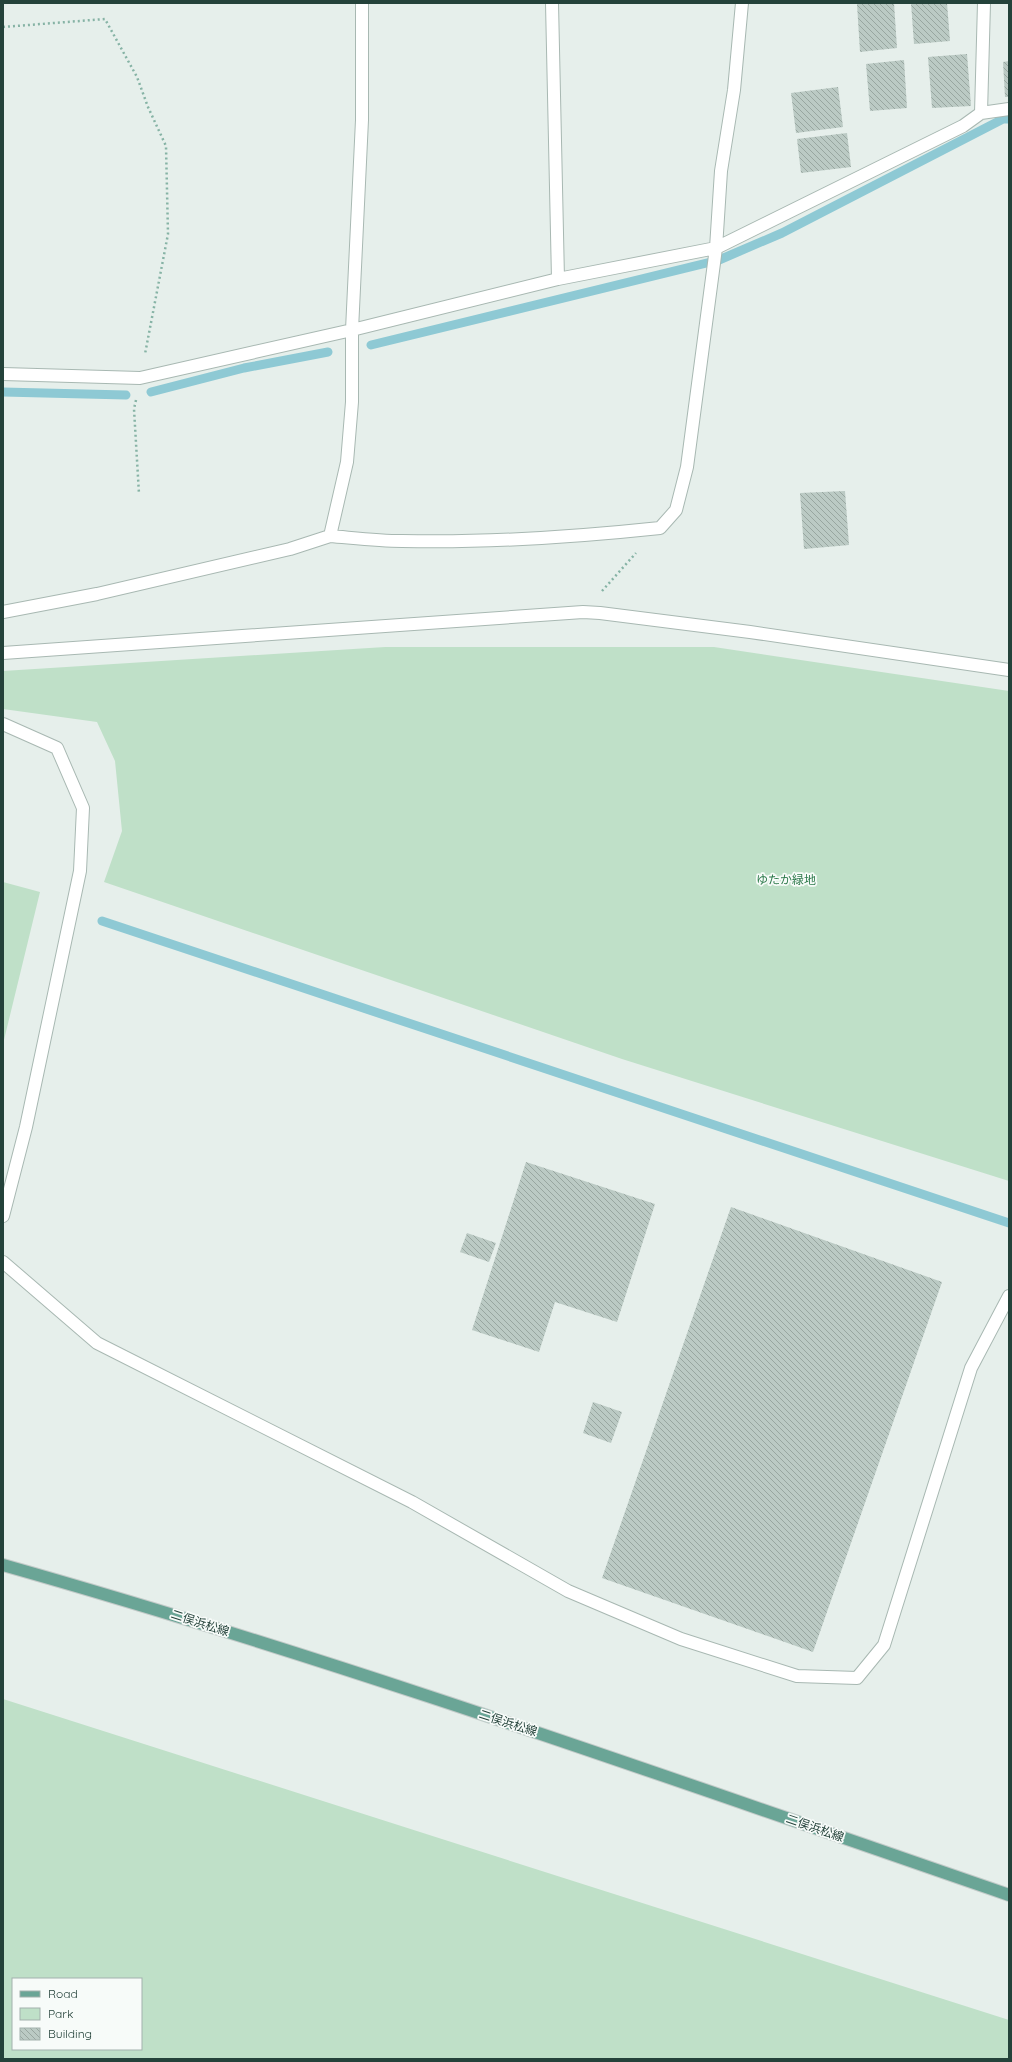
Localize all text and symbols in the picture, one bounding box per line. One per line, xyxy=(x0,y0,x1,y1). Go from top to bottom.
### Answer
park label: ゆたか緑地 xyxy=(756,872,816,887)
street label: 二俣浜松線 xyxy=(169,1606,231,1639)
street label: 二俣浜松線 xyxy=(477,1706,539,1739)
street label: 二俣浜松線 xyxy=(784,1811,846,1844)
legend xyxy=(12,1978,142,2050)
text: Road xyxy=(48,1986,78,2001)
text: Park xyxy=(48,2006,73,2021)
text: Building xyxy=(48,2026,92,2041)

